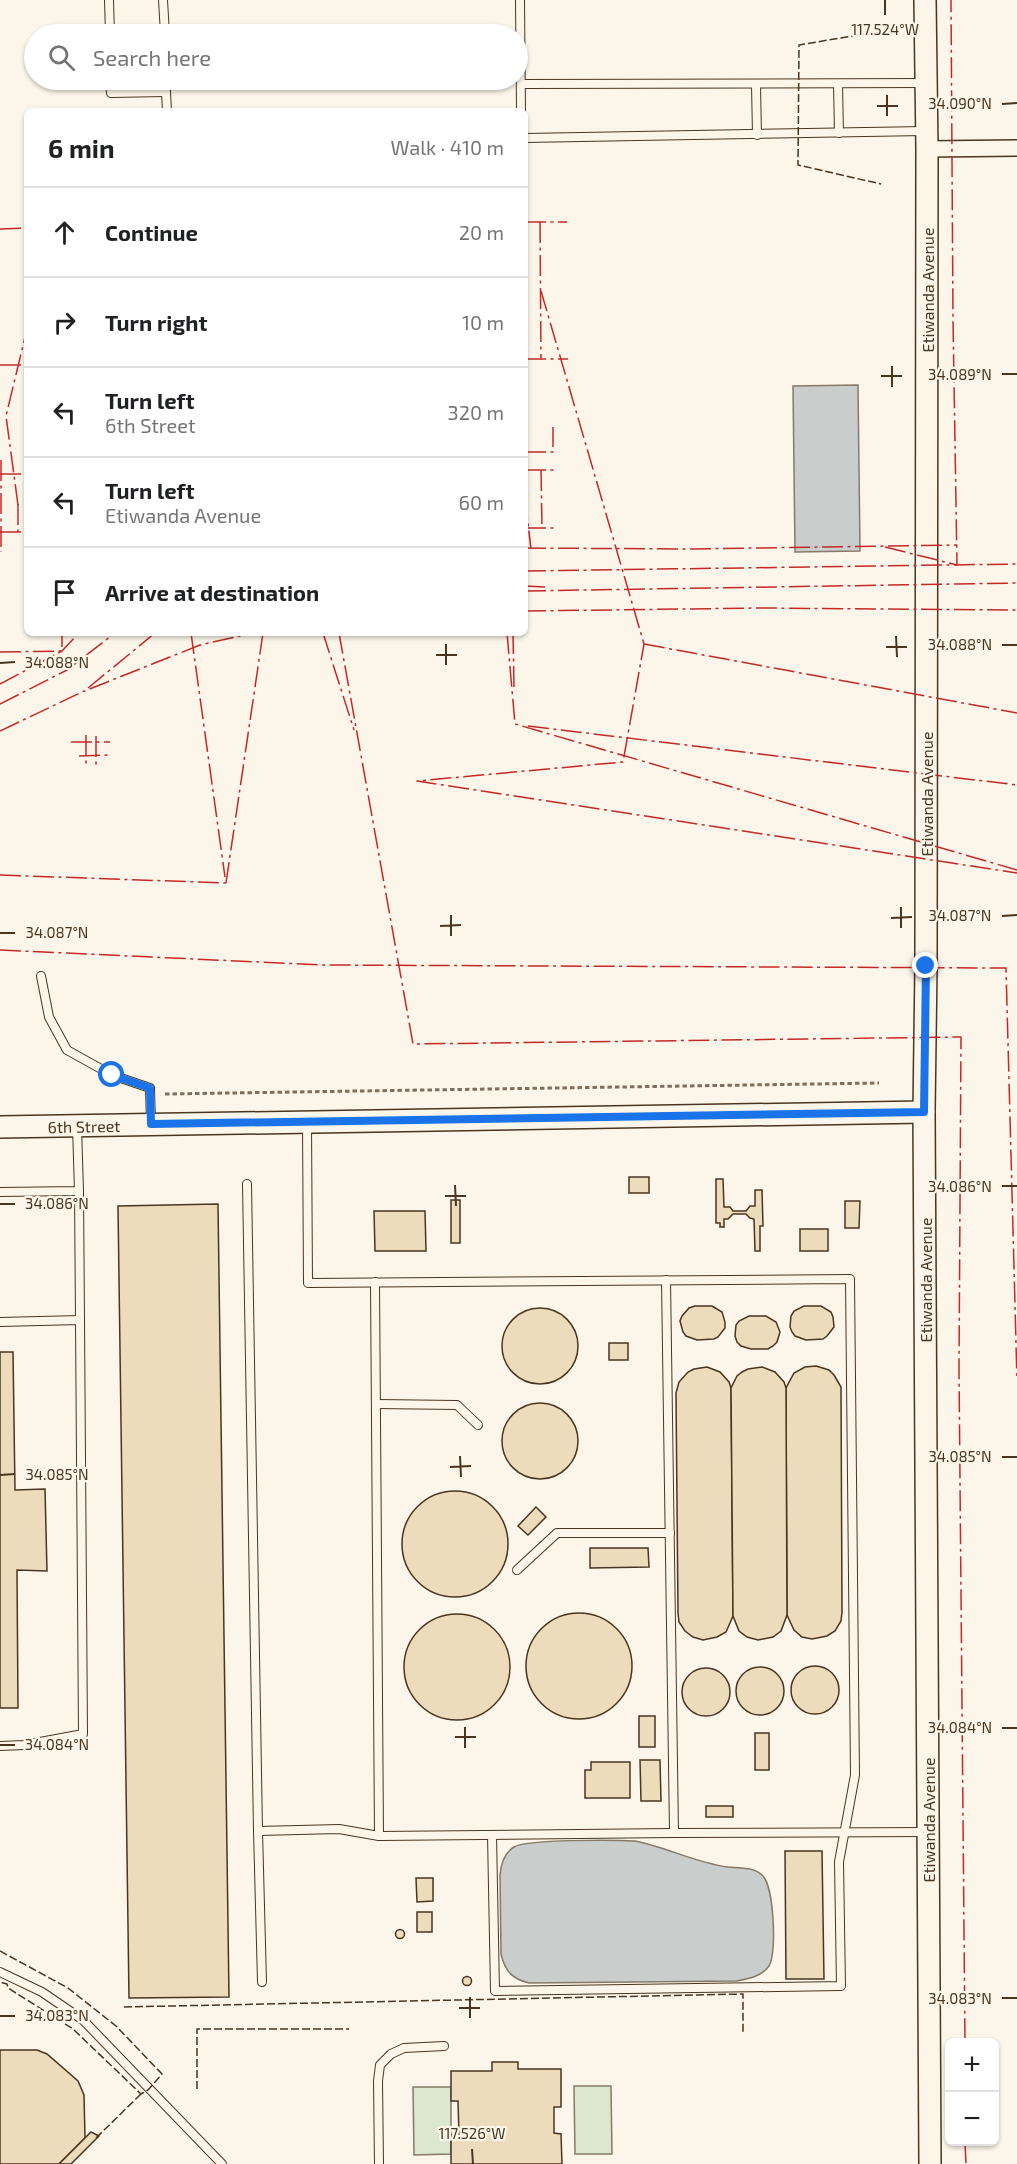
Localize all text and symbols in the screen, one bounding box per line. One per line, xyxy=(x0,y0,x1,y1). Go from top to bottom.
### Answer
text: 117.524°W xyxy=(851,20,919,38)
search box xyxy=(24,24,528,90)
icon: search xyxy=(45,41,78,74)
text: Search here xyxy=(93,44,211,70)
text: 34.090°N xyxy=(928,94,992,112)
text: 6 min xyxy=(48,132,115,163)
text: Walk · 410 m xyxy=(390,135,504,159)
icon: ahead xyxy=(48,216,81,249)
text: Continue xyxy=(105,219,198,245)
text: 20 m xyxy=(459,220,504,244)
street label: Etiwanda Avenue xyxy=(918,228,937,353)
icon: right xyxy=(48,306,81,339)
text: Turn right xyxy=(105,309,207,335)
text: 10 m xyxy=(462,310,504,334)
text: 34.089°N xyxy=(928,365,992,383)
text: Turn left xyxy=(105,387,194,413)
icon: left xyxy=(48,396,81,429)
text: 320 m xyxy=(448,400,504,424)
text: 6th Street xyxy=(105,413,196,437)
text: Turn left xyxy=(105,477,194,503)
icon: left xyxy=(48,486,81,519)
text: 60 m xyxy=(459,490,504,514)
text: Etiwanda Avenue xyxy=(105,503,261,527)
icon: arrive xyxy=(48,576,81,609)
text: Arrive at destination xyxy=(105,579,319,605)
text: 34.088°N xyxy=(928,635,992,653)
text: 34.088°N xyxy=(25,653,89,671)
street label: Etiwanda Avenue xyxy=(917,732,936,857)
text: 34.087°N xyxy=(929,906,991,924)
text: 34.087°N xyxy=(26,923,88,941)
route end xyxy=(912,952,938,978)
route start xyxy=(98,1061,124,1087)
street label: 6th Street xyxy=(48,1116,120,1136)
text: 34.086°N xyxy=(928,1177,992,1195)
text: 34.086°N xyxy=(25,1194,89,1212)
street label: Etiwanda Avenue xyxy=(916,1218,935,1343)
text: 34.085°N xyxy=(928,1447,992,1465)
text: 34.085°N xyxy=(25,1465,89,1483)
text: 34.084°N xyxy=(928,1718,992,1736)
text: 34.084°N xyxy=(25,1735,89,1753)
street label: Etiwanda Avenue xyxy=(919,1758,938,1883)
text: 34.083°N xyxy=(928,1989,992,2007)
text: 34.083°N xyxy=(25,2006,89,2024)
map controls xyxy=(945,2038,999,2146)
button: + xyxy=(945,2038,999,2092)
button: − xyxy=(945,2092,999,2146)
text: 117.526°W xyxy=(438,2124,506,2142)

